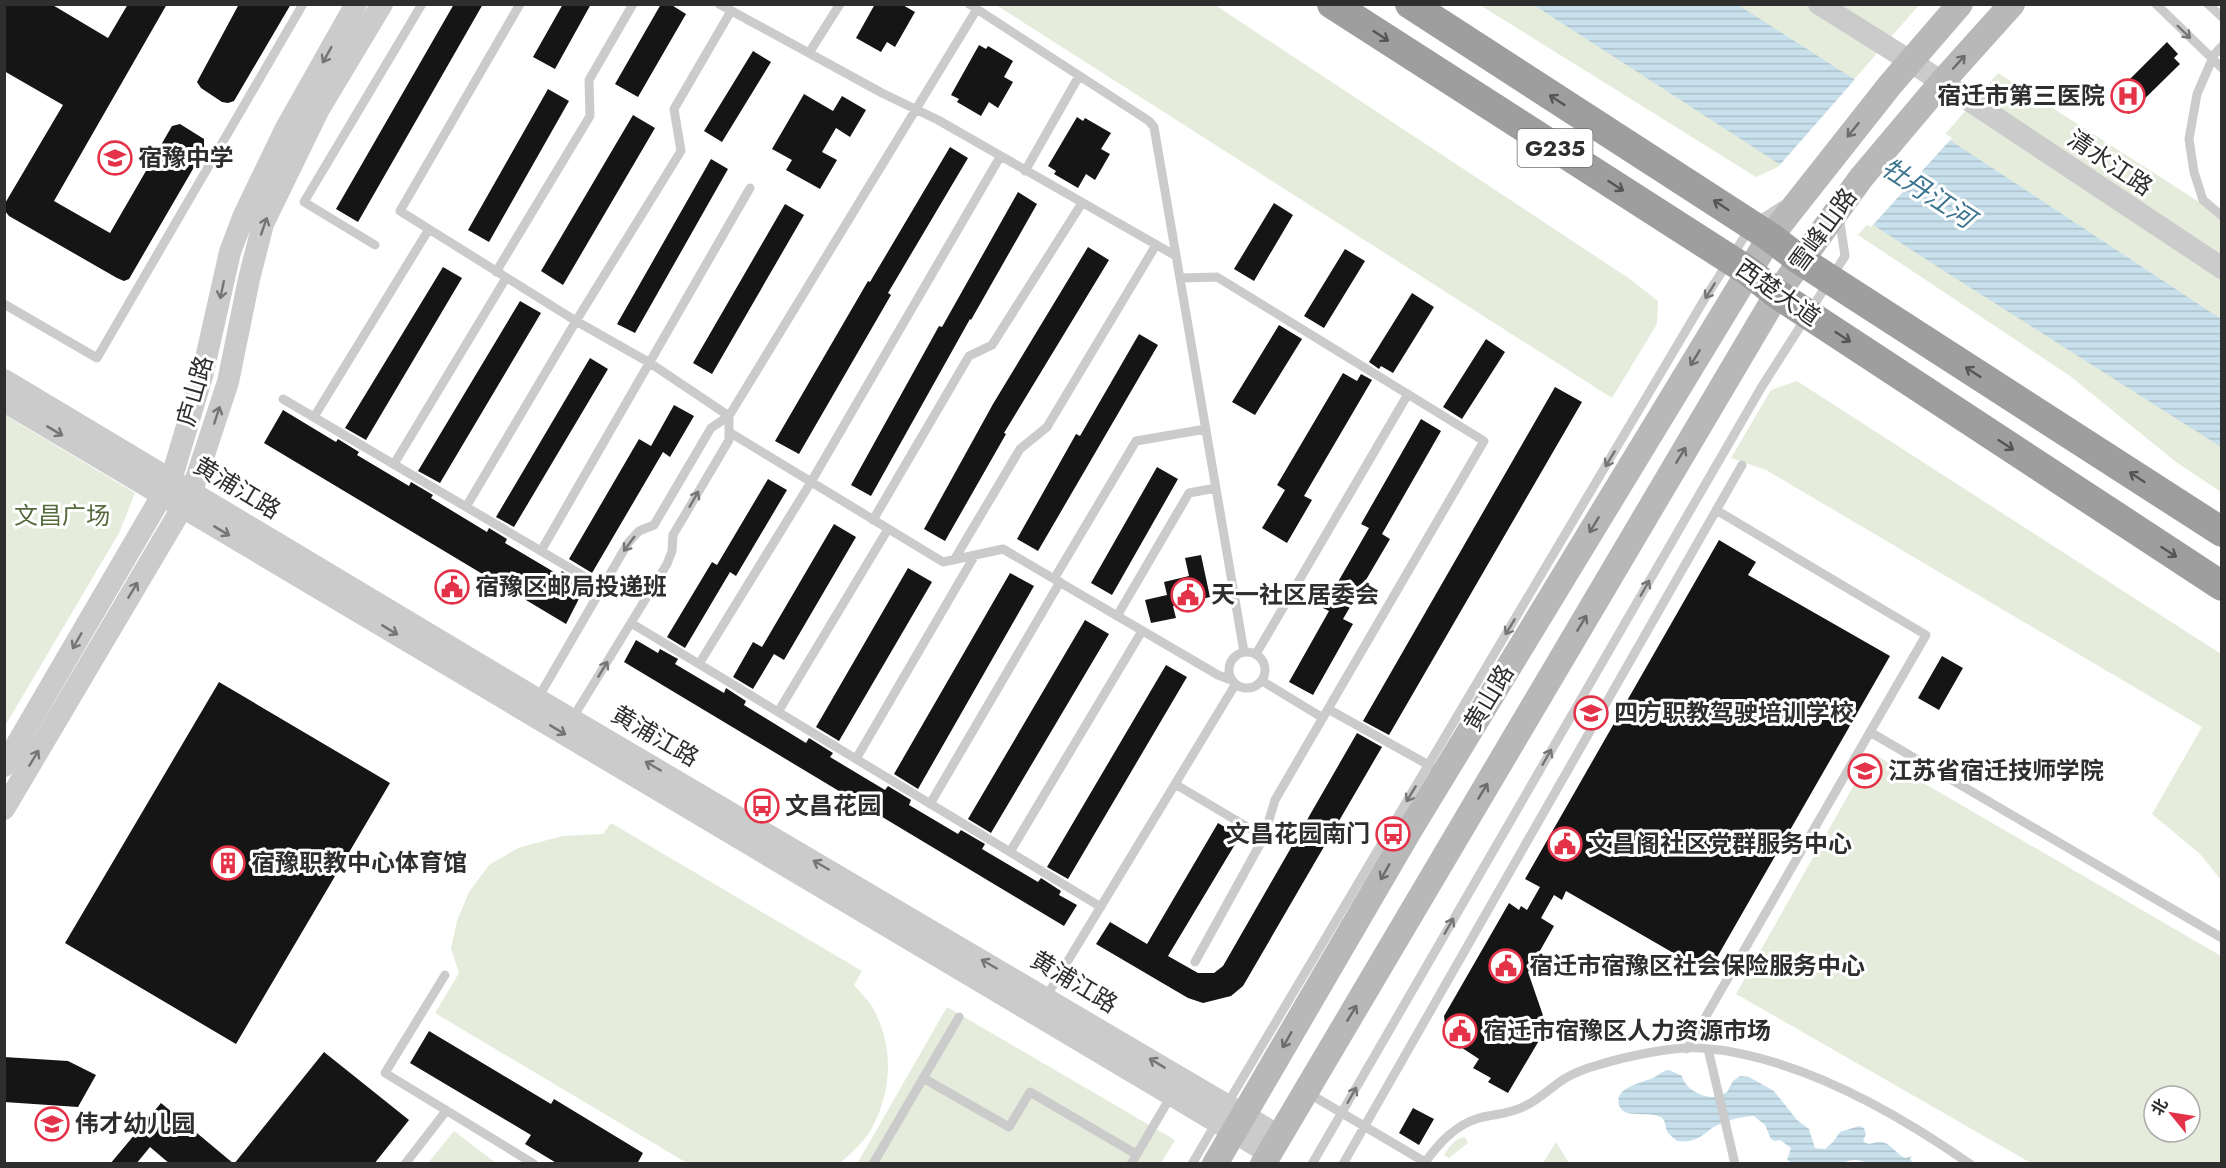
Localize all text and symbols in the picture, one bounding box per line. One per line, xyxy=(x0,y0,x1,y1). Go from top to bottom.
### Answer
one-way arrow xyxy=(2176,24,2191,39)
one-way arrow xyxy=(1372,31,1389,43)
one-way arrow xyxy=(320,46,332,63)
one-way arrow xyxy=(1952,55,1966,70)
place label: 宿迁市第三医院 xyxy=(1937,78,2105,113)
hospital icon: 宿迁市第三医院 xyxy=(2110,78,2146,114)
one-way arrow xyxy=(1549,93,1566,105)
street label: 清水江路 xyxy=(2061,121,2160,204)
one-way arrow xyxy=(1846,122,1860,137)
road number: G235 xyxy=(1518,129,1592,167)
school or university icon: 宿豫中学 xyxy=(97,140,133,176)
place label: 宿豫中学 xyxy=(138,140,234,175)
water label: 牡丹江河 xyxy=(1874,149,1986,240)
one-way arrow xyxy=(1607,181,1624,193)
street label: 雪峰山路 xyxy=(1780,181,1865,279)
one-way arrow xyxy=(1713,199,1730,211)
one-way arrow xyxy=(259,217,270,236)
street label: 西楚大道 xyxy=(1729,251,1828,334)
one-way arrow xyxy=(216,280,228,299)
one-way arrow xyxy=(1703,283,1716,300)
one-way arrow xyxy=(1834,332,1851,344)
one-way arrow xyxy=(1689,349,1701,366)
street label: 庐山路 xyxy=(168,351,221,430)
one-way arrow xyxy=(1965,366,1982,378)
one-way arrow xyxy=(212,406,223,425)
one-way arrow xyxy=(46,425,63,437)
one-way arrow xyxy=(1997,439,2014,451)
one-way arrow xyxy=(1676,447,1688,464)
street label: 黄浦江路 xyxy=(187,448,287,527)
one-way arrow xyxy=(1604,450,1616,467)
one-way arrow xyxy=(2129,471,2146,483)
one-way arrow xyxy=(688,491,700,508)
park label: 文昌广场 xyxy=(14,498,110,533)
one-way arrow xyxy=(1588,516,1600,533)
one-way arrow xyxy=(213,525,230,537)
one-way arrow xyxy=(623,535,635,551)
one-way arrow xyxy=(2160,546,2177,558)
public building icon: 宿豫区邮局投递班 xyxy=(434,569,470,605)
place label: 宿豫区邮局投递班 xyxy=(475,569,667,604)
public building icon: 天一社区居委会 xyxy=(1170,577,1206,613)
place label: 天一社区居委会 xyxy=(1211,577,1379,612)
one-way arrow xyxy=(1639,580,1651,597)
one-way arrow xyxy=(128,582,140,599)
one-way arrow xyxy=(1577,615,1589,632)
one-way arrow xyxy=(1504,618,1516,635)
one-way arrow xyxy=(381,625,398,637)
one-way arrow xyxy=(71,632,83,649)
street label: 黄山路 xyxy=(1455,658,1522,738)
one-way arrow xyxy=(597,661,609,678)
school or university icon: 四方职教驾驶培训学校 xyxy=(1573,695,1609,731)
place label: 四方职教驾驶培训学校 xyxy=(1614,695,1854,730)
street label: 黄浦江路 xyxy=(605,696,706,775)
one-way arrow xyxy=(549,724,566,736)
one-way arrow xyxy=(1541,749,1553,766)
one-way arrow xyxy=(29,750,41,767)
school or university icon: 江苏省宿迁技师学院 xyxy=(1847,753,1883,789)
place label: 江苏省宿迁技师学院 xyxy=(1888,753,2104,788)
one-way arrow xyxy=(645,760,662,772)
one-way arrow xyxy=(1477,783,1489,800)
one-way arrow xyxy=(1404,785,1416,802)
bus stop icon: 文昌花园 xyxy=(744,788,780,824)
place label: 文昌花园 xyxy=(785,788,881,823)
place label: 文昌花园南门 xyxy=(1226,816,1370,851)
bus stop icon: 文昌花园南门 xyxy=(1375,816,1411,852)
public building icon: 文昌阁社区党群服务中心 xyxy=(1547,826,1583,862)
place label: 文昌阁社区党群服务中心 xyxy=(1588,826,1852,861)
building icon: 宿豫职教中心体育馆 xyxy=(210,845,246,881)
place label: 宿豫职教中心体育馆 xyxy=(251,845,467,880)
one-way arrow xyxy=(813,859,830,871)
one-way arrow xyxy=(1379,863,1391,880)
one-way arrow xyxy=(1443,918,1455,935)
street label: 黄浦江路 xyxy=(1024,942,1124,1021)
public building icon: 宿迁市宿豫区社会保险服务中心 xyxy=(1488,948,1524,984)
place label: 宿迁市宿豫区社会保险服务中心 xyxy=(1529,948,1865,983)
one-way arrow xyxy=(981,957,998,969)
one-way arrow xyxy=(1346,1005,1358,1022)
public building icon: 宿迁市宿豫区人力资源市场 xyxy=(1442,1013,1478,1049)
place label: 宿迁市宿豫区人力资源市场 xyxy=(1483,1013,1771,1048)
one-way arrow xyxy=(1281,1031,1293,1048)
one-way arrow xyxy=(1149,1057,1166,1069)
north arrow xyxy=(2142,1084,2202,1144)
one-way arrow xyxy=(1346,1087,1358,1104)
text: 北 xyxy=(2145,1094,2173,1119)
school or university icon: 伟才幼儿园 xyxy=(34,1106,70,1142)
place label: 伟才幼儿园 xyxy=(75,1106,195,1141)

